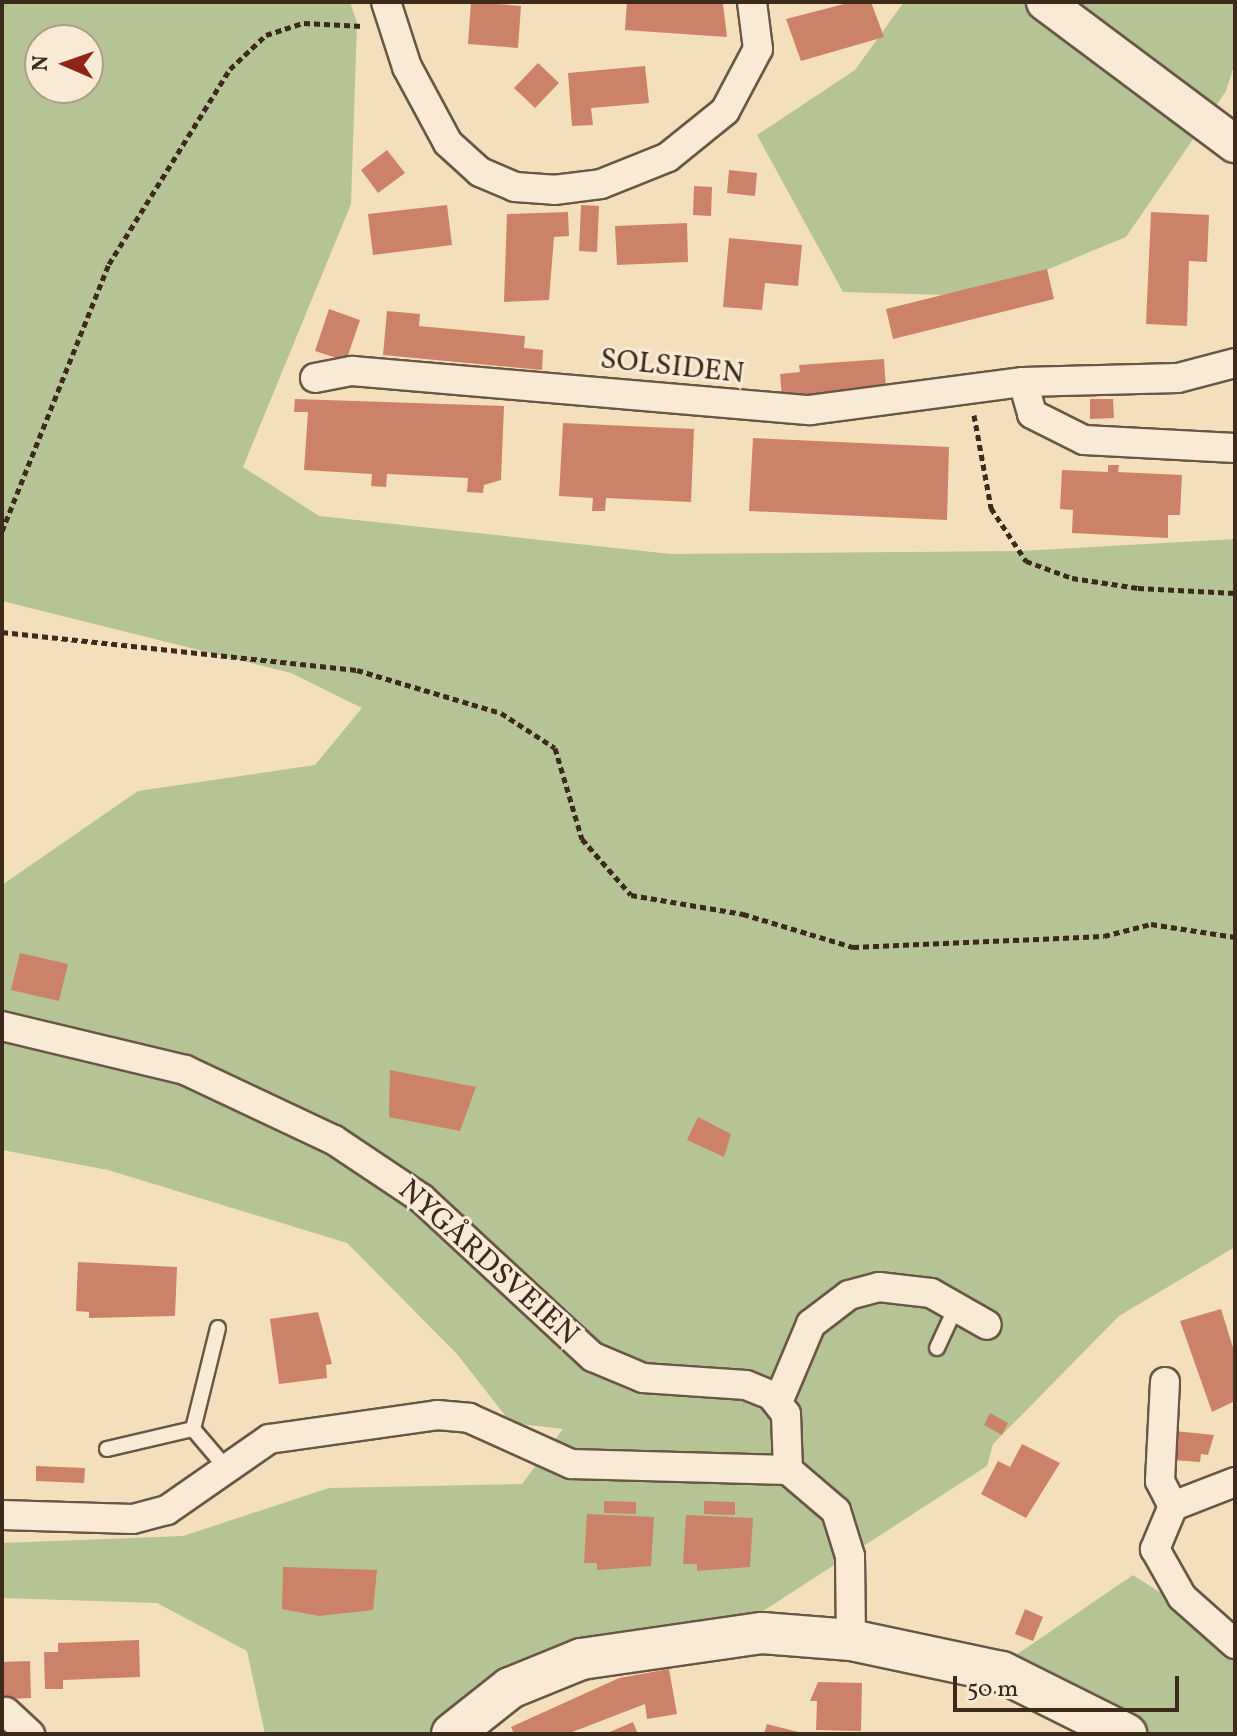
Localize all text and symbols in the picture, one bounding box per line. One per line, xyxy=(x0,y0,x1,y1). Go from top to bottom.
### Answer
north arrow xyxy=(24,24,104,104)
text: N xyxy=(26,55,57,72)
street label: SOLSIDEN xyxy=(598,342,746,392)
street label: NYGÅRDSVEIEN xyxy=(390,1173,586,1353)
scale bar xyxy=(957,1660,1183,1710)
text: 50 m xyxy=(967,1673,1019,1707)

